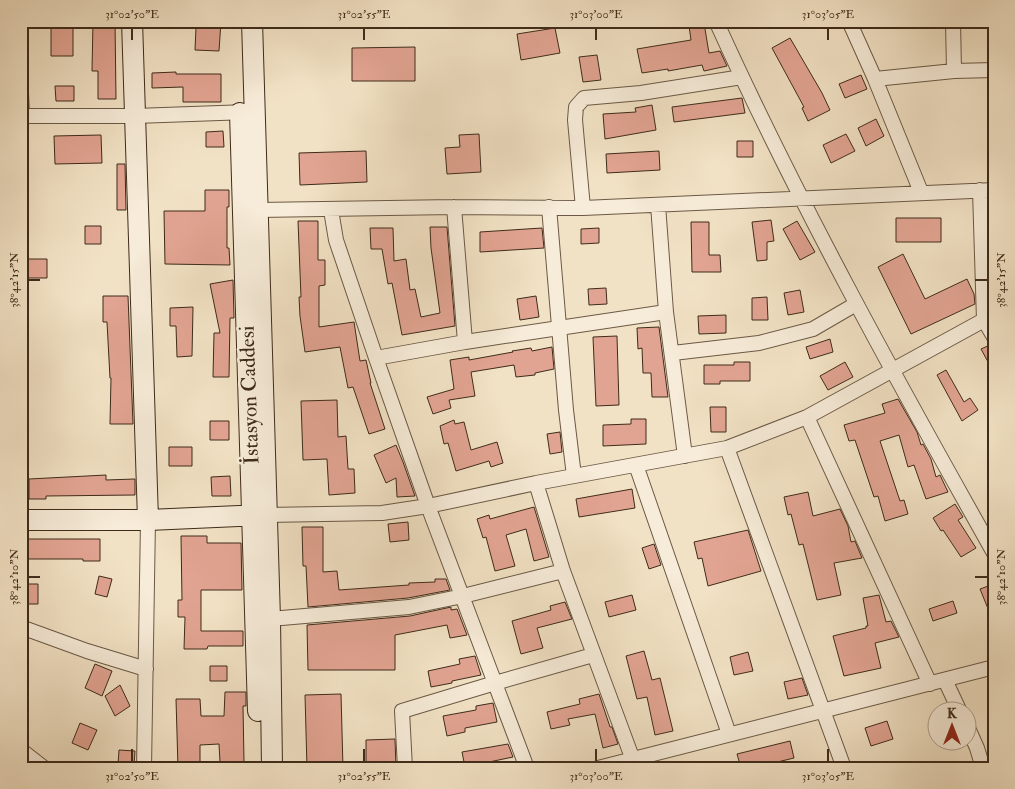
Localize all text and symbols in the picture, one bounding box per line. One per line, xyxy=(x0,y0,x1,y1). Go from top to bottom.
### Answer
text: 31°02'50"E xyxy=(105,7,159,22)
text: 31°02'55"E xyxy=(338,7,391,22)
text: 31°03'00"E xyxy=(569,7,623,22)
text: 31°03'05"E xyxy=(802,7,854,22)
text: 38°42'15"N xyxy=(7,252,22,308)
text: 38°42'15"N xyxy=(994,252,1009,308)
street label: İstasyon Caddesi xyxy=(234,325,265,465)
text: 38°42'10"N xyxy=(7,549,22,605)
text: 38°42'10"N xyxy=(994,549,1009,605)
north arrow xyxy=(928,702,978,752)
text: K xyxy=(947,705,958,722)
text: 31°02'50"E xyxy=(105,769,159,784)
text: 31°02'55"E xyxy=(338,769,391,784)
text: 31°03'00"E xyxy=(569,769,623,784)
text: 31°03'05"E xyxy=(802,769,854,784)

